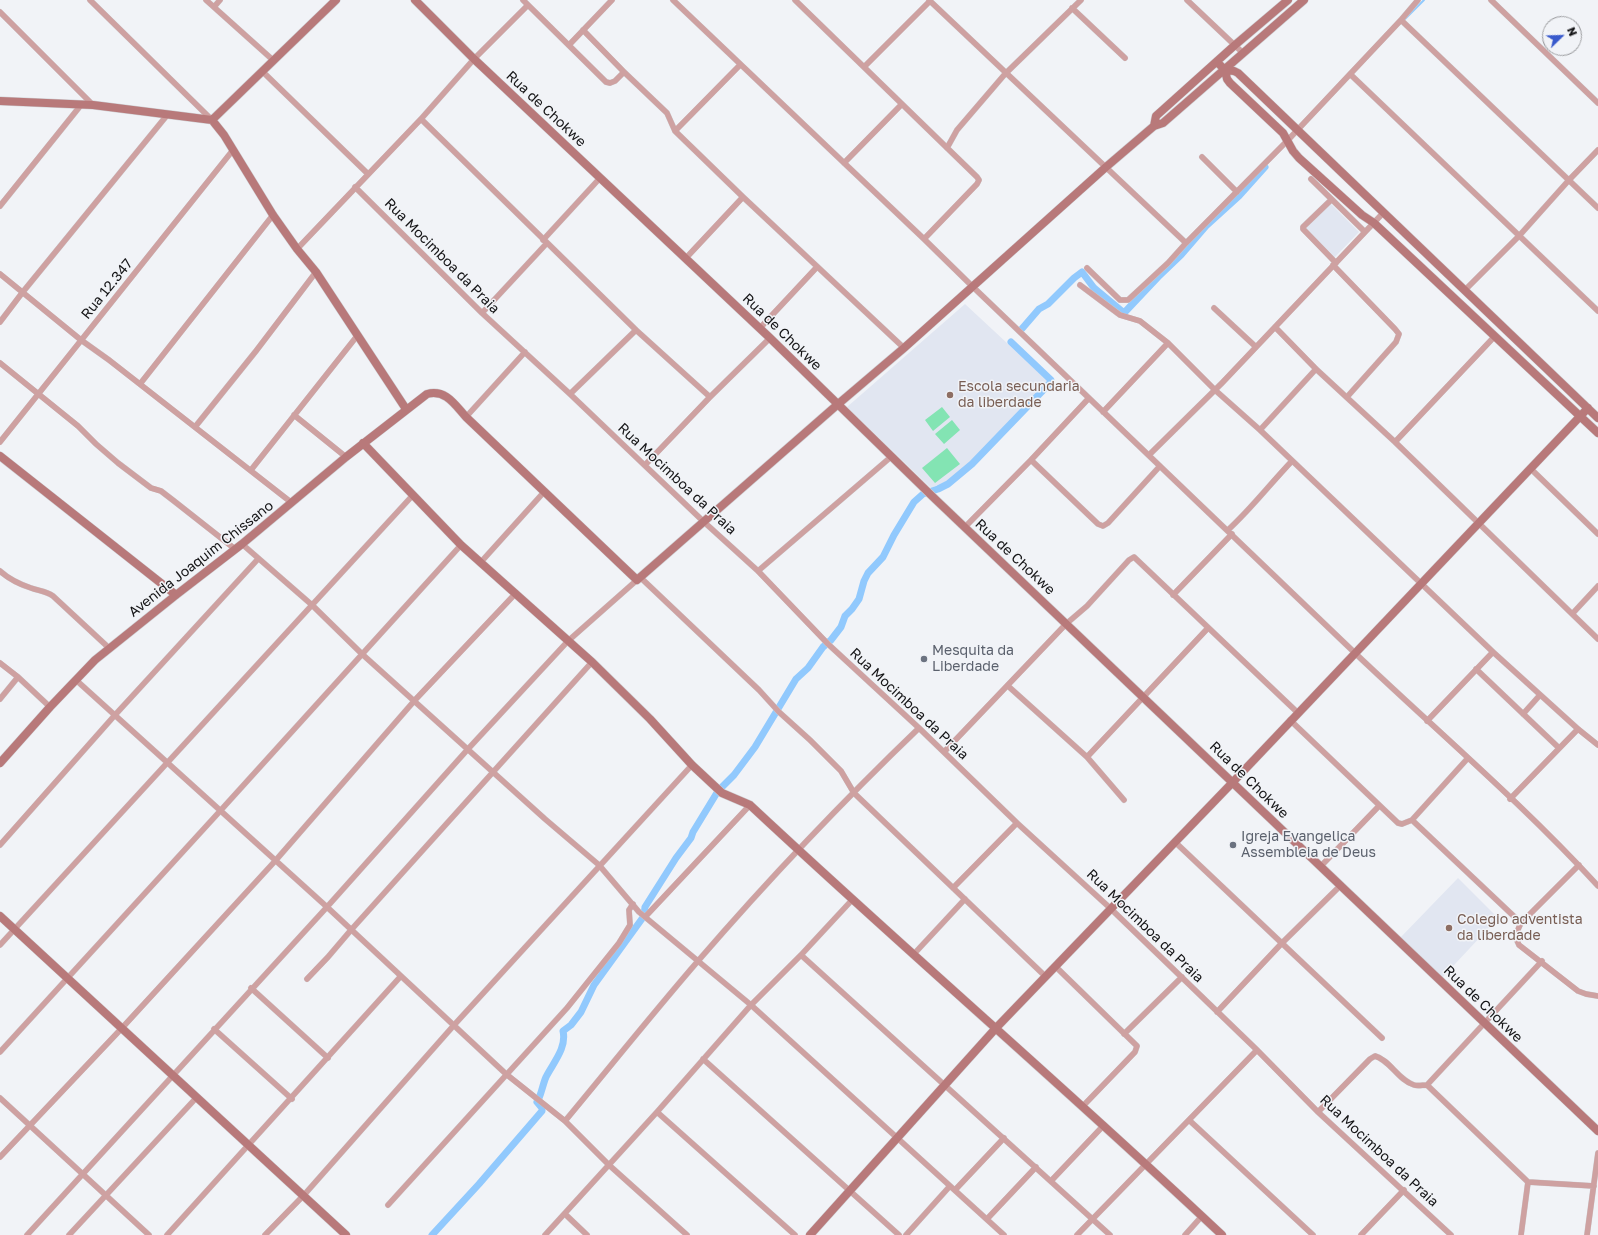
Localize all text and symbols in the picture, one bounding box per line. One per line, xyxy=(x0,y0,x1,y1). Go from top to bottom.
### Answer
north arrow xyxy=(1542,16,1582,56)
text: N xyxy=(1565,25,1580,38)
street label: Rua de Chokwe xyxy=(503,68,589,150)
street label: Rua Mocimboa da Praia xyxy=(381,195,503,317)
street label: Rua 12.347 xyxy=(78,256,136,322)
street label: Rua de Chokwe xyxy=(739,290,825,374)
place label: Escola secundaria da liberdade xyxy=(958,379,1080,412)
marker: Escola secundaria da liberdade xyxy=(945,390,955,400)
street label: Rua Mocimboa da Praia xyxy=(614,420,740,538)
street label: Avenida Joaquim Chissano xyxy=(125,497,277,621)
street label: Rua de Chokwe xyxy=(972,516,1058,598)
place label: Mesquita da Liberdade xyxy=(932,643,1014,676)
street label: Rua Mocimboa da Praia xyxy=(846,645,972,763)
marker: Mesquita da Liberdade xyxy=(919,654,929,664)
street label: Rua de Chokwe xyxy=(1206,738,1292,822)
place label: Igreja Evangelica Assembleia de Deus xyxy=(1241,829,1376,862)
marker: Igreja Evangelica Assembleia de Deus xyxy=(1228,840,1238,850)
street label: Rua Mocimboa da Praia xyxy=(1083,866,1207,986)
place label: Colegio adventista da liberdade xyxy=(1457,912,1583,944)
marker: Colegio adventista da liberdade xyxy=(1444,923,1454,933)
street label: Rua de Chokwe xyxy=(1440,962,1526,1046)
street label: Rua Mocimboa da Praia xyxy=(1316,1092,1442,1210)

